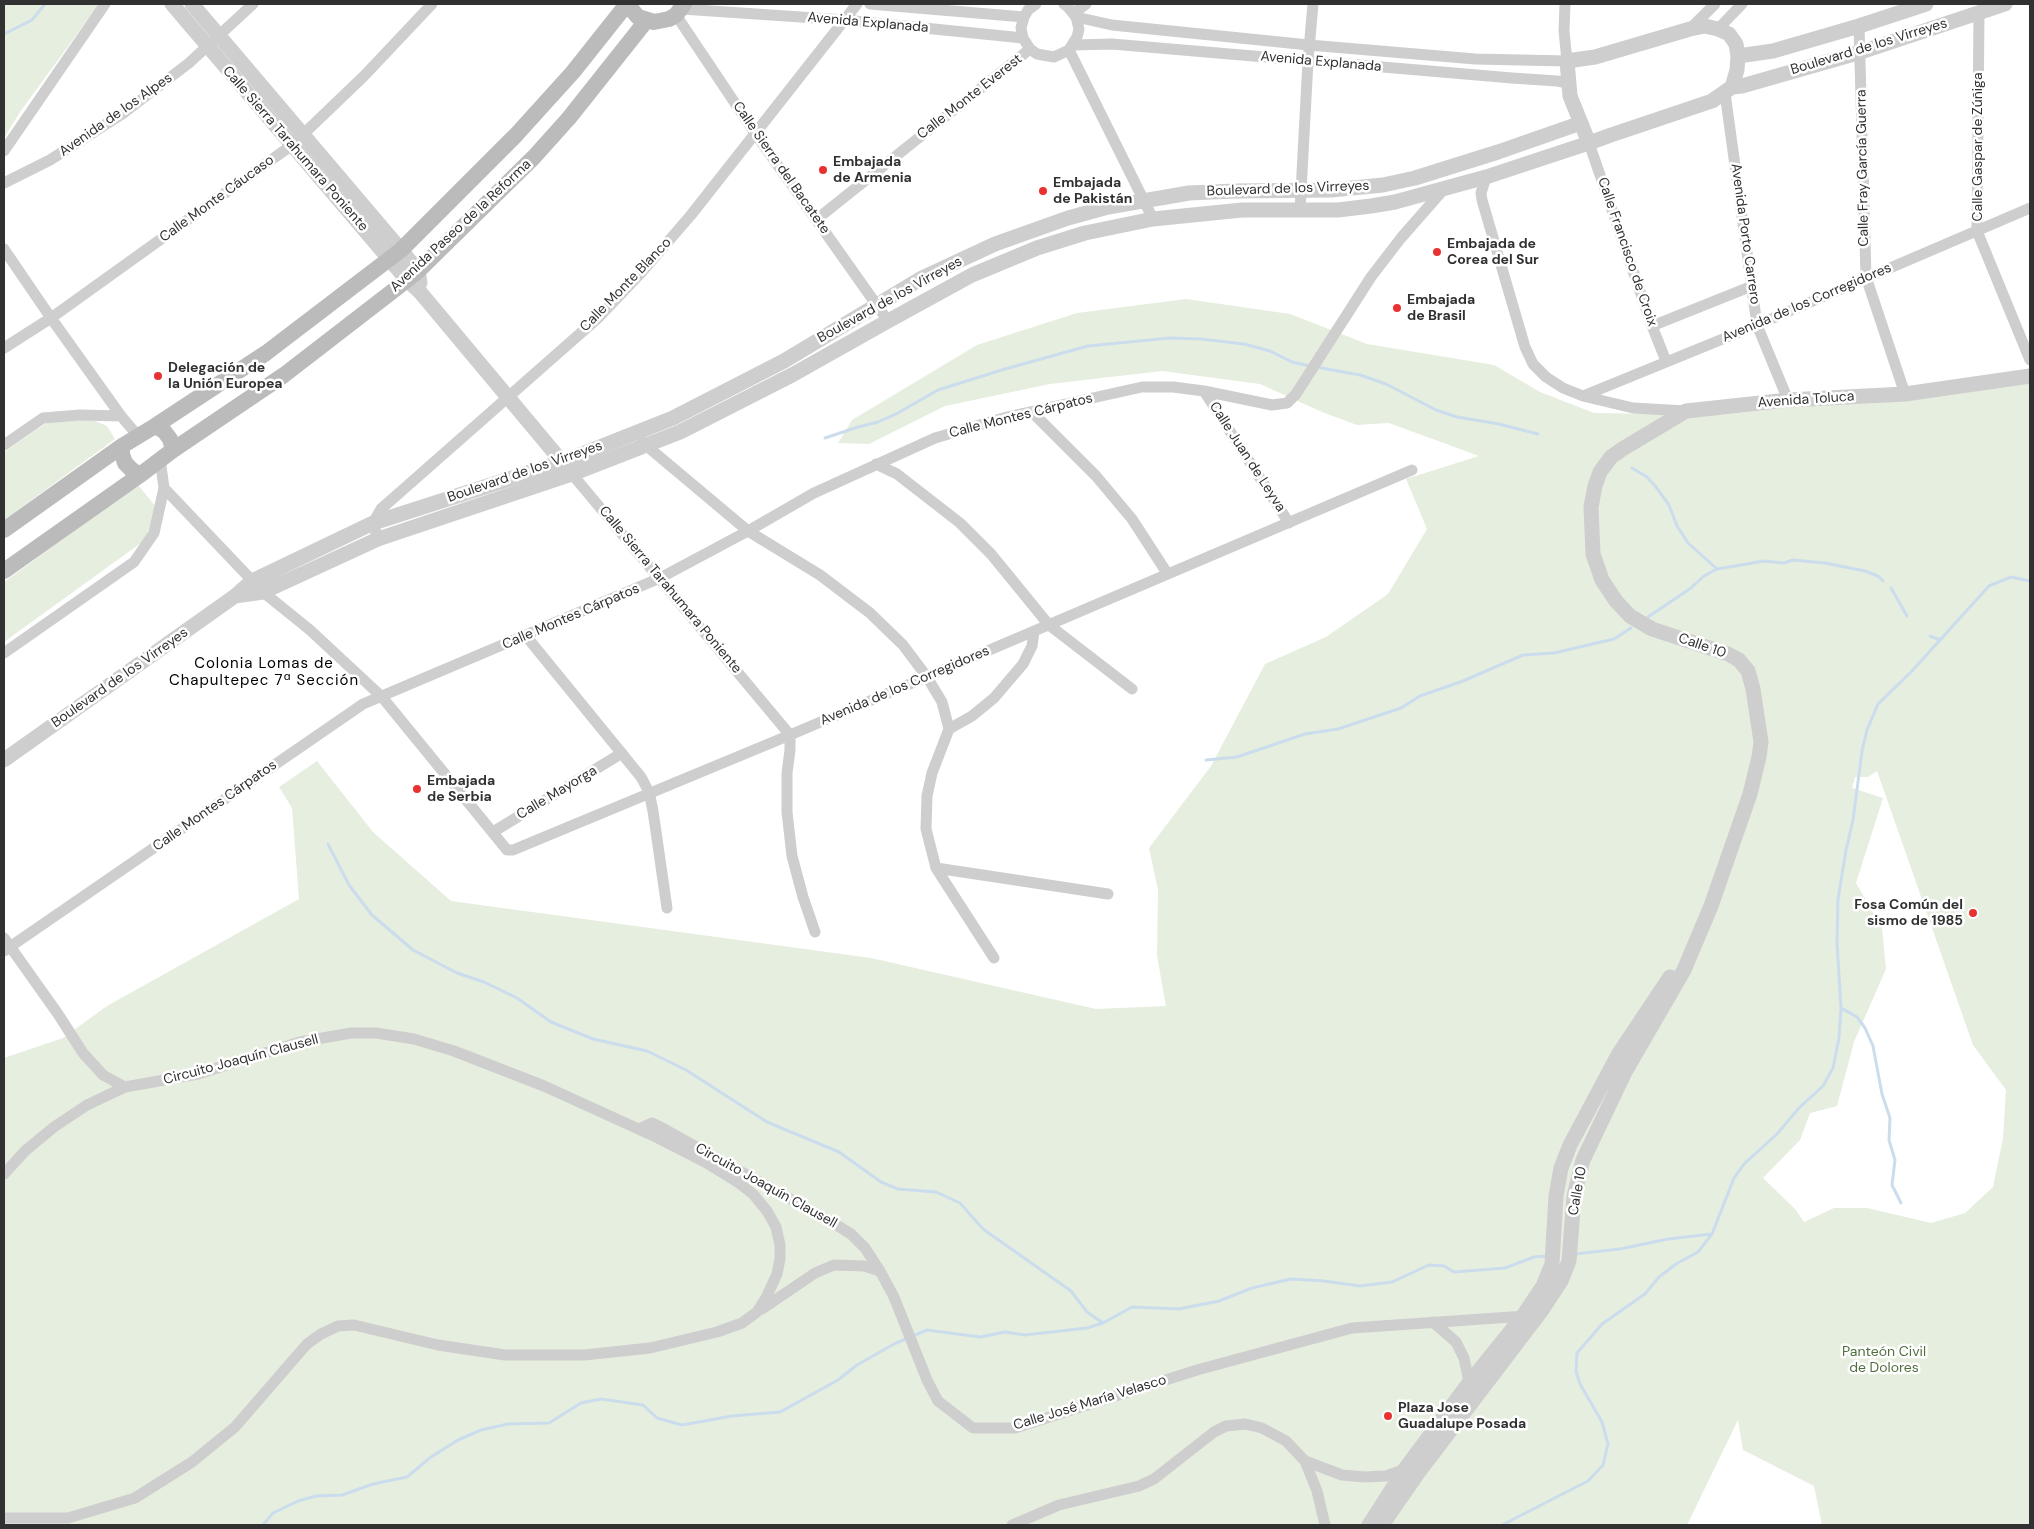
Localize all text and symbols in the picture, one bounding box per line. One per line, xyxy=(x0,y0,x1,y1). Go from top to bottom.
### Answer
street label: Avenida Explanada xyxy=(807,9,929,37)
street label: Boulevard de los Virreyes xyxy=(1789,15,1949,79)
street label: Avenida Explanada xyxy=(1260,48,1382,76)
street label: Calle Monte Everest xyxy=(914,51,1026,143)
street label: Calle Sierra Tarahumara Poniente xyxy=(219,63,371,235)
street label: Avenida de los Alpes xyxy=(56,70,176,160)
street label: Calle Gaspar de Zúñiga xyxy=(1970,73,1986,221)
street label: Calle Fray García Guerra xyxy=(1853,89,1873,247)
street label: Calle Sierra del Bacatete xyxy=(729,98,833,238)
street label: Calle Monte Cáucaso xyxy=(157,152,277,246)
place label: Embajada de Armenia xyxy=(833,154,912,186)
street label: Avenida Paseo de la Reforma xyxy=(387,156,535,296)
street label: Avenida Porto Carrero xyxy=(1727,162,1763,306)
marker: Embajada de Armenia xyxy=(817,164,829,176)
place label: Embajada de Pakistán xyxy=(1053,175,1132,208)
street label: Calle Francisco de Croix xyxy=(1594,175,1660,329)
street label: Boulevard de los Virreyes xyxy=(1206,178,1370,200)
marker: Embajada de Pakistán xyxy=(1037,185,1049,197)
street label: Calle Monte Blanco xyxy=(577,235,675,335)
place label: Embajada de Corea del Sur xyxy=(1447,236,1539,268)
marker: Embajada de Corea del Sur xyxy=(1431,246,1443,258)
street label: Boulevard de los Virreyes xyxy=(815,253,965,347)
street label: Avenida de los Corregidores xyxy=(1720,260,1894,346)
place label: Embajada de Brasil xyxy=(1407,292,1475,324)
marker: Embajada de Brasil xyxy=(1391,302,1403,314)
place label: Delegación de la Unión Europea xyxy=(168,360,283,392)
marker: Delegación de la Unión Europea xyxy=(152,370,164,382)
street label: Avenida Toluca xyxy=(1757,388,1855,412)
street label: Calle Montes Cárpatos xyxy=(947,390,1095,442)
street label: Calle Juan de Leyva xyxy=(1205,399,1289,515)
street label: Boulevard de los Virreyes xyxy=(445,438,605,506)
street label: Calle Sierra Tarahumara Poniente xyxy=(595,503,745,677)
street label: Calle Montes Cárpatos xyxy=(500,580,642,654)
street label: Boulevard de los Virreyes xyxy=(48,624,192,732)
street label: Calle 10 xyxy=(1676,630,1728,662)
street label: Avenida de los Corregidores xyxy=(818,643,992,729)
district label: Colonia Lomas de Chapultepec 7ª Sección xyxy=(180,655,348,690)
street label: Calle Montes Cárpatos xyxy=(150,757,280,855)
street label: Calle Mayorga xyxy=(514,762,600,824)
place label: Embajada de Serbia xyxy=(427,773,495,806)
marker: Embajada de Serbia xyxy=(411,783,423,795)
place label: Fosa Común del sismo de 1985 xyxy=(1854,897,1963,930)
marker: Fosa Común del sismo de 1985 xyxy=(1967,907,1979,919)
street label: Circuito Joaquín Clausell xyxy=(162,1031,320,1089)
street label: Circuito Joaquín Clausell xyxy=(692,1140,840,1232)
street label: Calle 10 xyxy=(1565,1165,1591,1217)
park label: Panteón Civil de Dolores xyxy=(1842,1344,1926,1376)
street label: Calle José María Velasco xyxy=(1011,1372,1169,1434)
place label: Plaza Jose Guadalupe Posada xyxy=(1398,1400,1526,1432)
marker: Plaza Jose Guadalupe Posada xyxy=(1382,1410,1394,1422)

